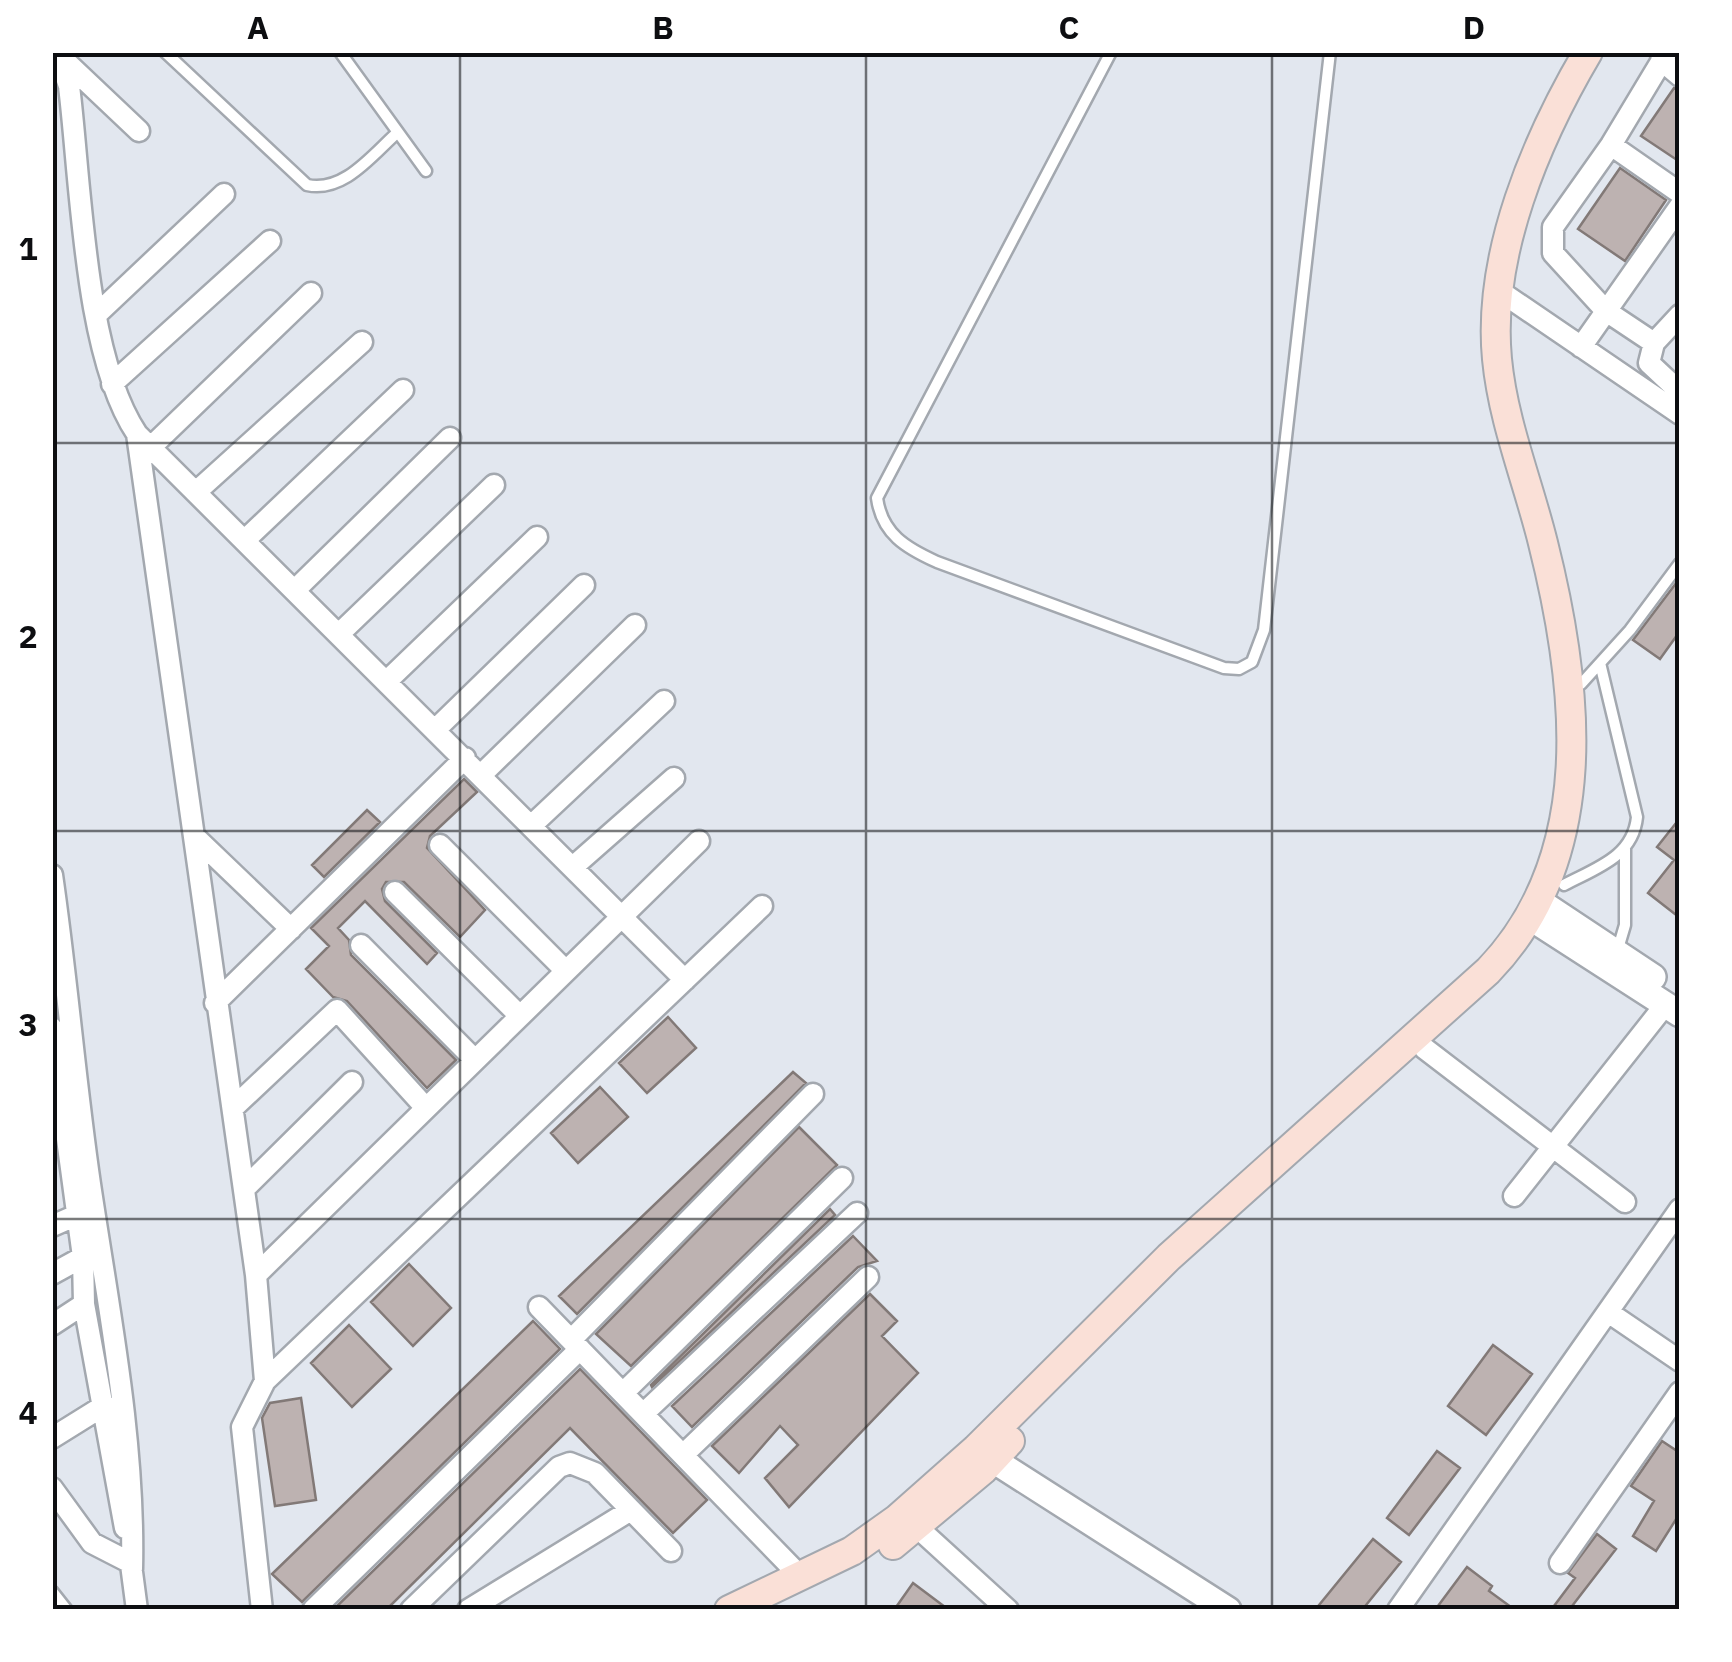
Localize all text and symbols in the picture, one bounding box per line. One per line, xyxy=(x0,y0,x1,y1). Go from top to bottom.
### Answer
text: A xyxy=(247,6,269,48)
text: B xyxy=(652,6,674,48)
text: C xyxy=(1059,6,1079,48)
text: D xyxy=(1463,6,1485,48)
text: 1 xyxy=(18,227,38,269)
text: 2 xyxy=(18,615,38,657)
text: 3 xyxy=(18,1003,38,1045)
text: 4 xyxy=(18,1391,38,1433)

